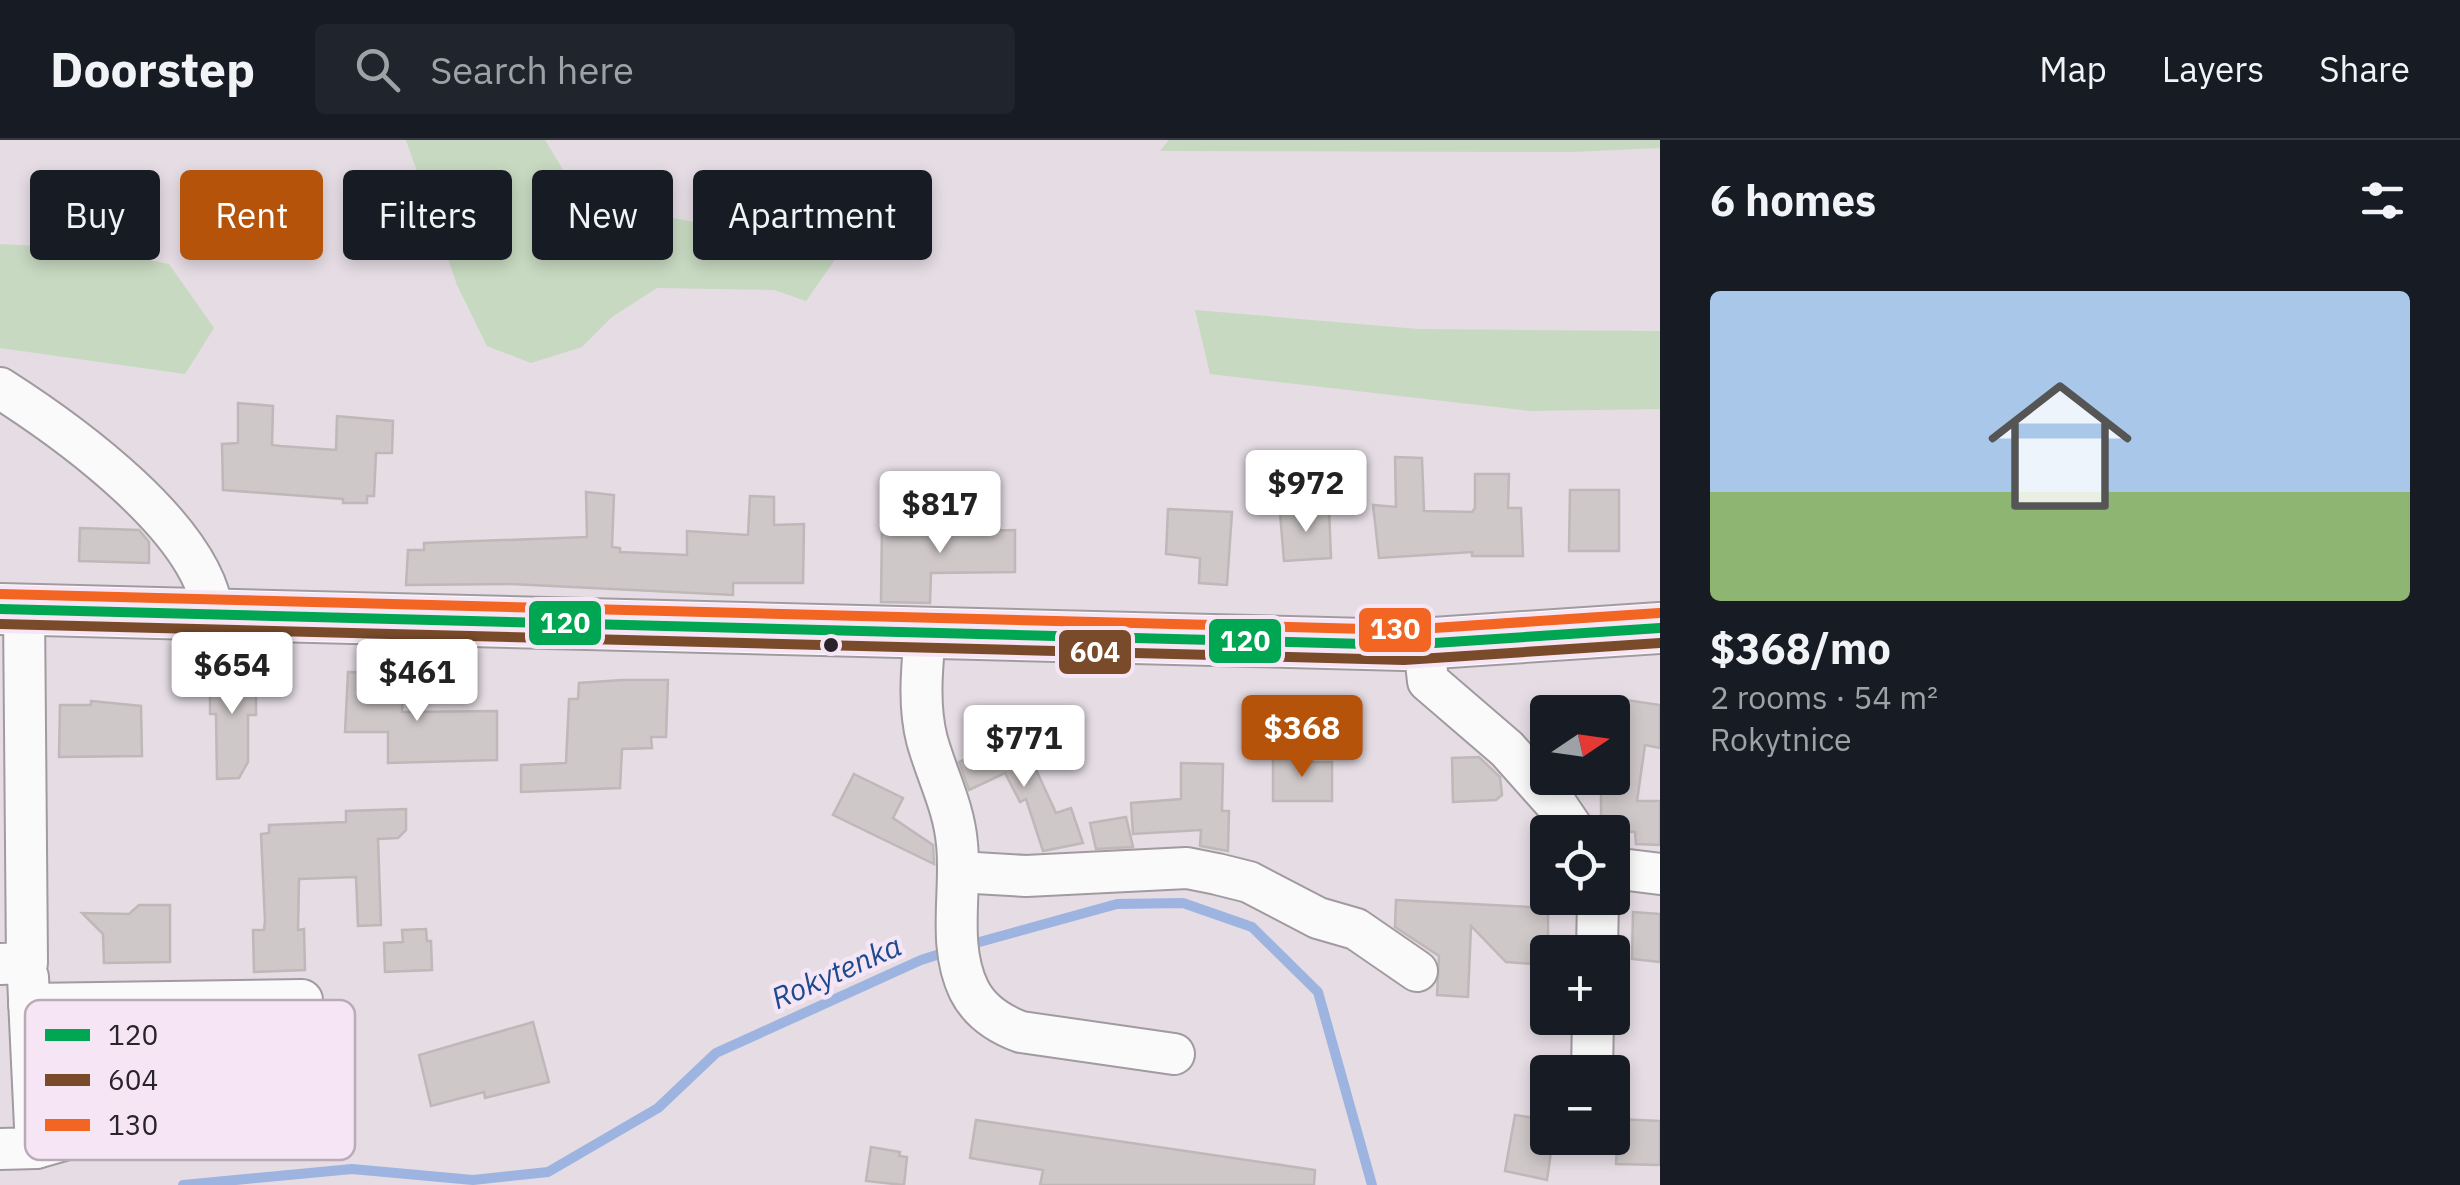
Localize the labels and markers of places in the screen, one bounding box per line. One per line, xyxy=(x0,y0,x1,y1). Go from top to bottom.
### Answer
pin: $972 xyxy=(1247,450,1365,535)
pin: $817 xyxy=(881,471,999,556)
pin: $654 xyxy=(173,632,291,717)
unlabelled marker xyxy=(821,635,841,655)
pin: $461 xyxy=(358,639,476,724)
pin: $368 xyxy=(1243,695,1361,780)
pin: $771 xyxy=(965,705,1083,790)

